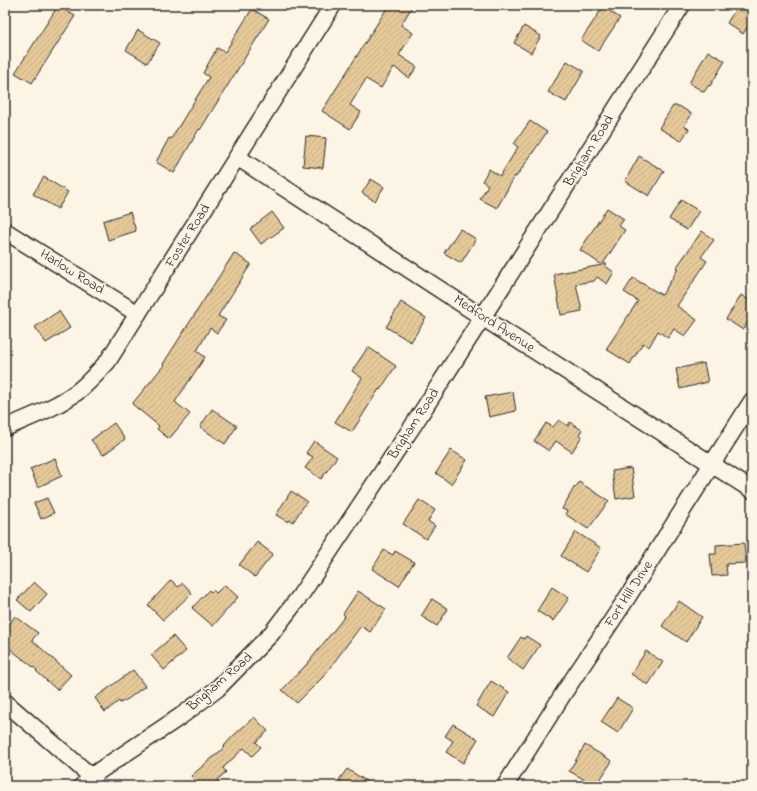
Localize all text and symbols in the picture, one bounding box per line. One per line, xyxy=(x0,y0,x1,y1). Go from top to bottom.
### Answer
street label: Brigham Road xyxy=(558,111,620,192)
street label: Foster Road xyxy=(160,200,216,273)
street label: Harlow Road xyxy=(36,244,109,300)
street label: Medford Avenue xyxy=(449,290,539,359)
street label: Brigham Road xyxy=(383,384,446,465)
street label: Fort Hill Drive xyxy=(599,556,659,632)
street label: Brigham Road xyxy=(182,647,258,718)

